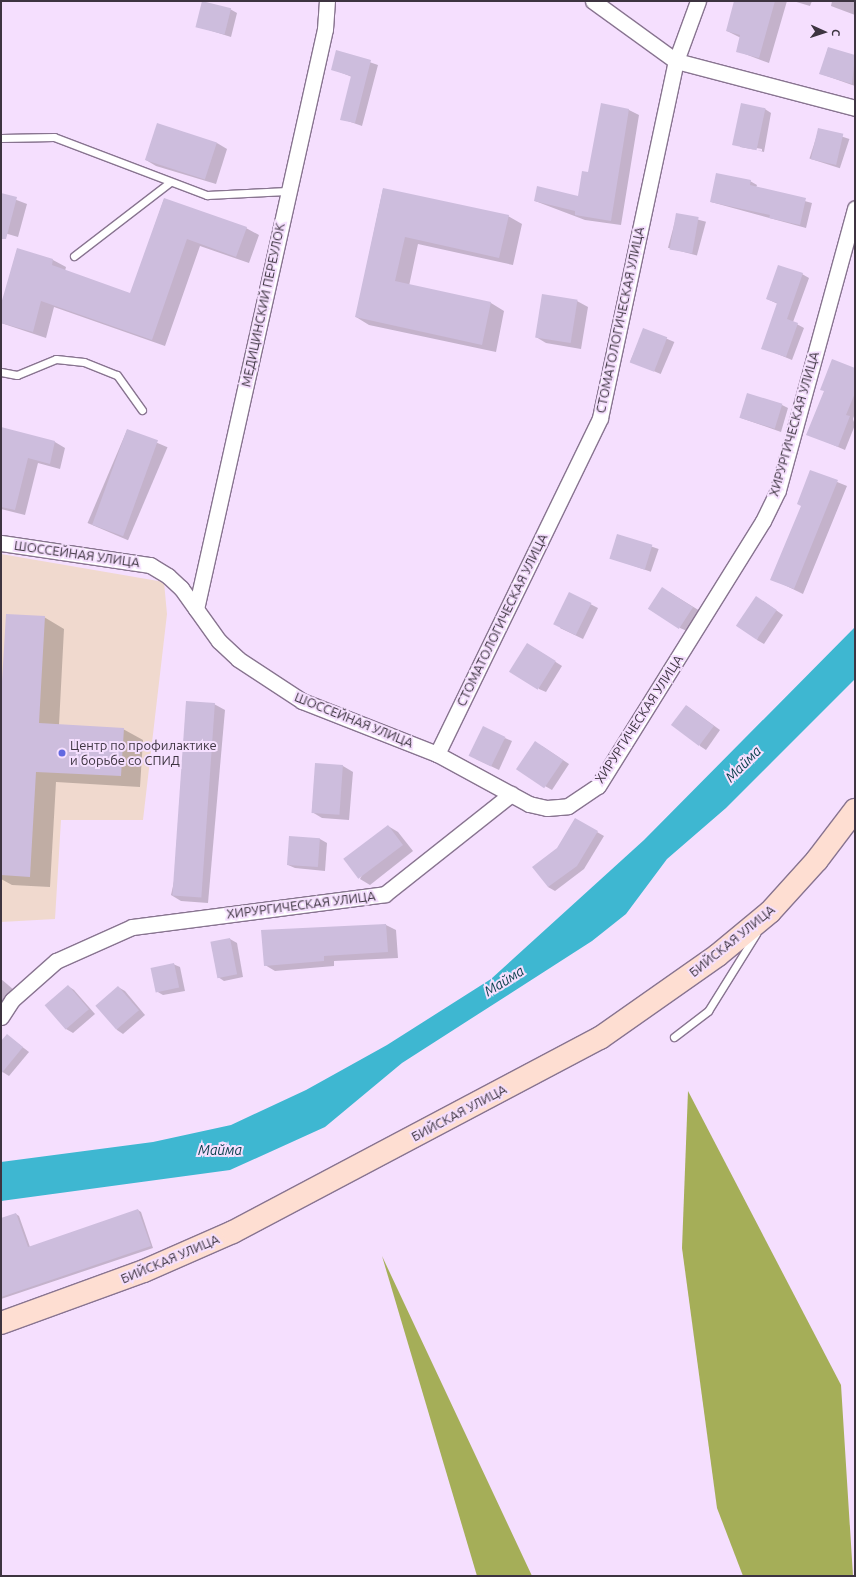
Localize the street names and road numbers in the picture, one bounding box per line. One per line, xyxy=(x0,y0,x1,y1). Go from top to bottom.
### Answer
street label: МЕДИЦИНСКИЙ ПЕРЕУЛОК xyxy=(238,222,288,388)
street label: СТОМАТОЛОГИЧЕСКАЯ УЛИЦА xyxy=(593,225,647,415)
street label: ХИРУРГИЧЕСКАЯ УЛИЦА xyxy=(766,350,822,498)
street label: СТОМАТОЛОГИЧЕСКАЯ УЛИЦА xyxy=(453,531,551,709)
street label: ШОССЕЙНАЯ УЛИЦА xyxy=(13,537,141,571)
street label: ХИРУРГИЧЕСКАЯ УЛИЦА xyxy=(592,652,686,786)
street label: ШОССЕЙНАЯ УЛИЦА xyxy=(292,689,416,751)
street label: ХИРУРГИЧЕСКАЯ УЛИЦА xyxy=(226,888,376,922)
street label: БИЙСКАЯ УЛИЦА xyxy=(686,902,778,980)
street label: БИЙСКАЯ УЛИЦА xyxy=(409,1081,509,1145)
street label: БИЙСКАЯ УЛИЦА xyxy=(118,1231,222,1287)

